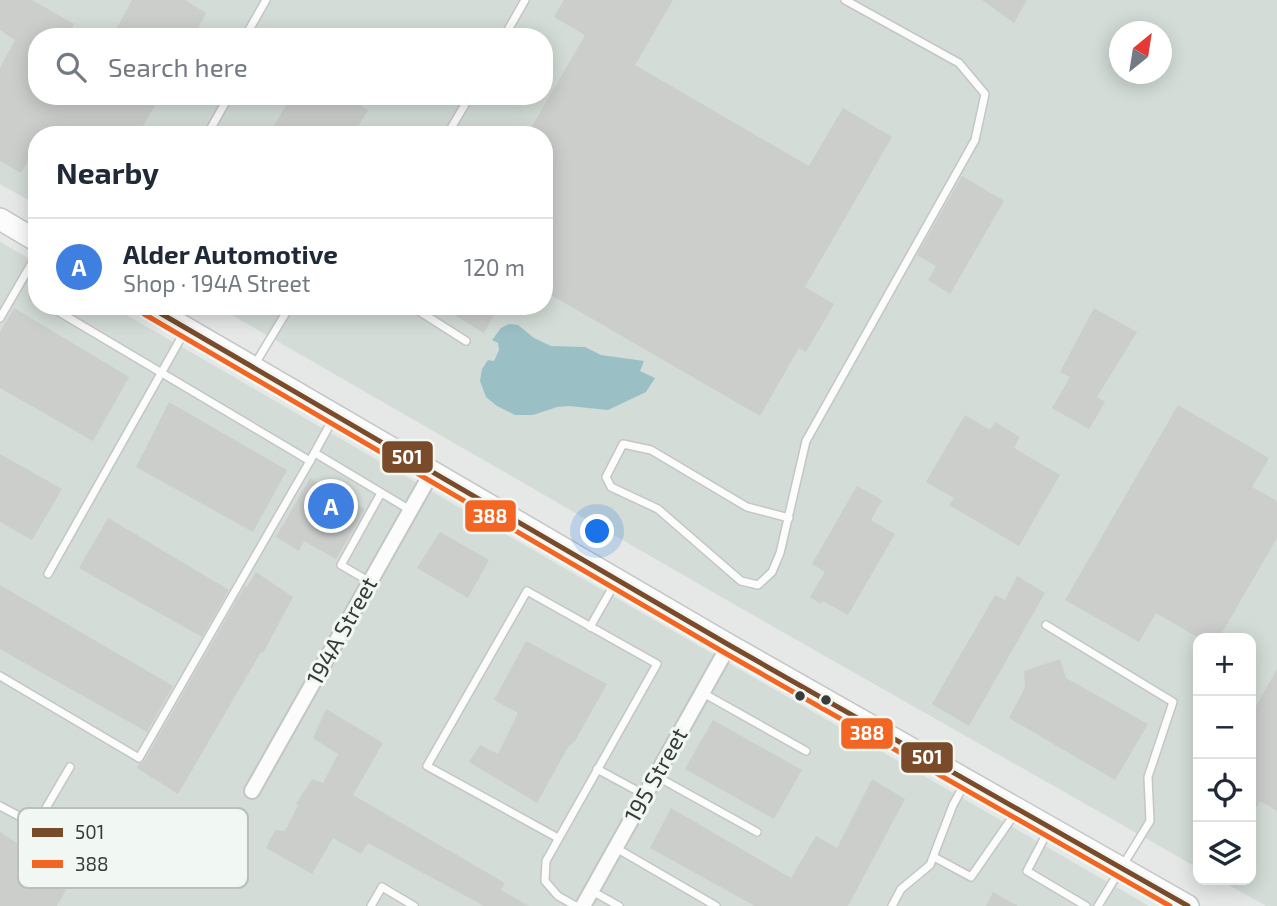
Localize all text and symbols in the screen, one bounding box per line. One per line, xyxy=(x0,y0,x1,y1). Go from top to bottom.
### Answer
north arrow xyxy=(1109,21,1172,84)
search box xyxy=(28,28,553,105)
icon: search xyxy=(52,48,90,86)
text: Search here xyxy=(108,51,248,82)
text: Nearby xyxy=(56,154,159,190)
text: Alder Automotive xyxy=(123,238,338,269)
text: A xyxy=(71,253,87,281)
text: 120 m xyxy=(464,253,525,281)
text: Shop · 194A Street xyxy=(123,269,311,297)
line badge: 501 xyxy=(381,440,434,474)
text: 501 xyxy=(392,445,422,468)
pin: A xyxy=(308,480,354,532)
line badge: 388 xyxy=(464,499,517,533)
text: 388 xyxy=(473,504,507,527)
your location xyxy=(580,514,614,548)
street label: 194A Street xyxy=(300,571,382,689)
map controls xyxy=(1193,633,1256,885)
button: + xyxy=(1193,633,1256,696)
unlabelled marker xyxy=(793,689,807,703)
unlabelled marker xyxy=(819,693,833,707)
button: − xyxy=(1193,696,1256,759)
line badge: 388 xyxy=(840,717,894,750)
text: 388 xyxy=(850,721,884,744)
street label: 195 Street xyxy=(618,722,693,827)
line badge: 501 xyxy=(900,741,954,774)
text: 501 xyxy=(912,745,942,768)
button: locate xyxy=(1193,759,1256,822)
legend xyxy=(18,808,248,888)
text: 501 xyxy=(75,820,104,843)
button: layers xyxy=(1193,822,1256,885)
text: 388 xyxy=(75,852,109,875)

